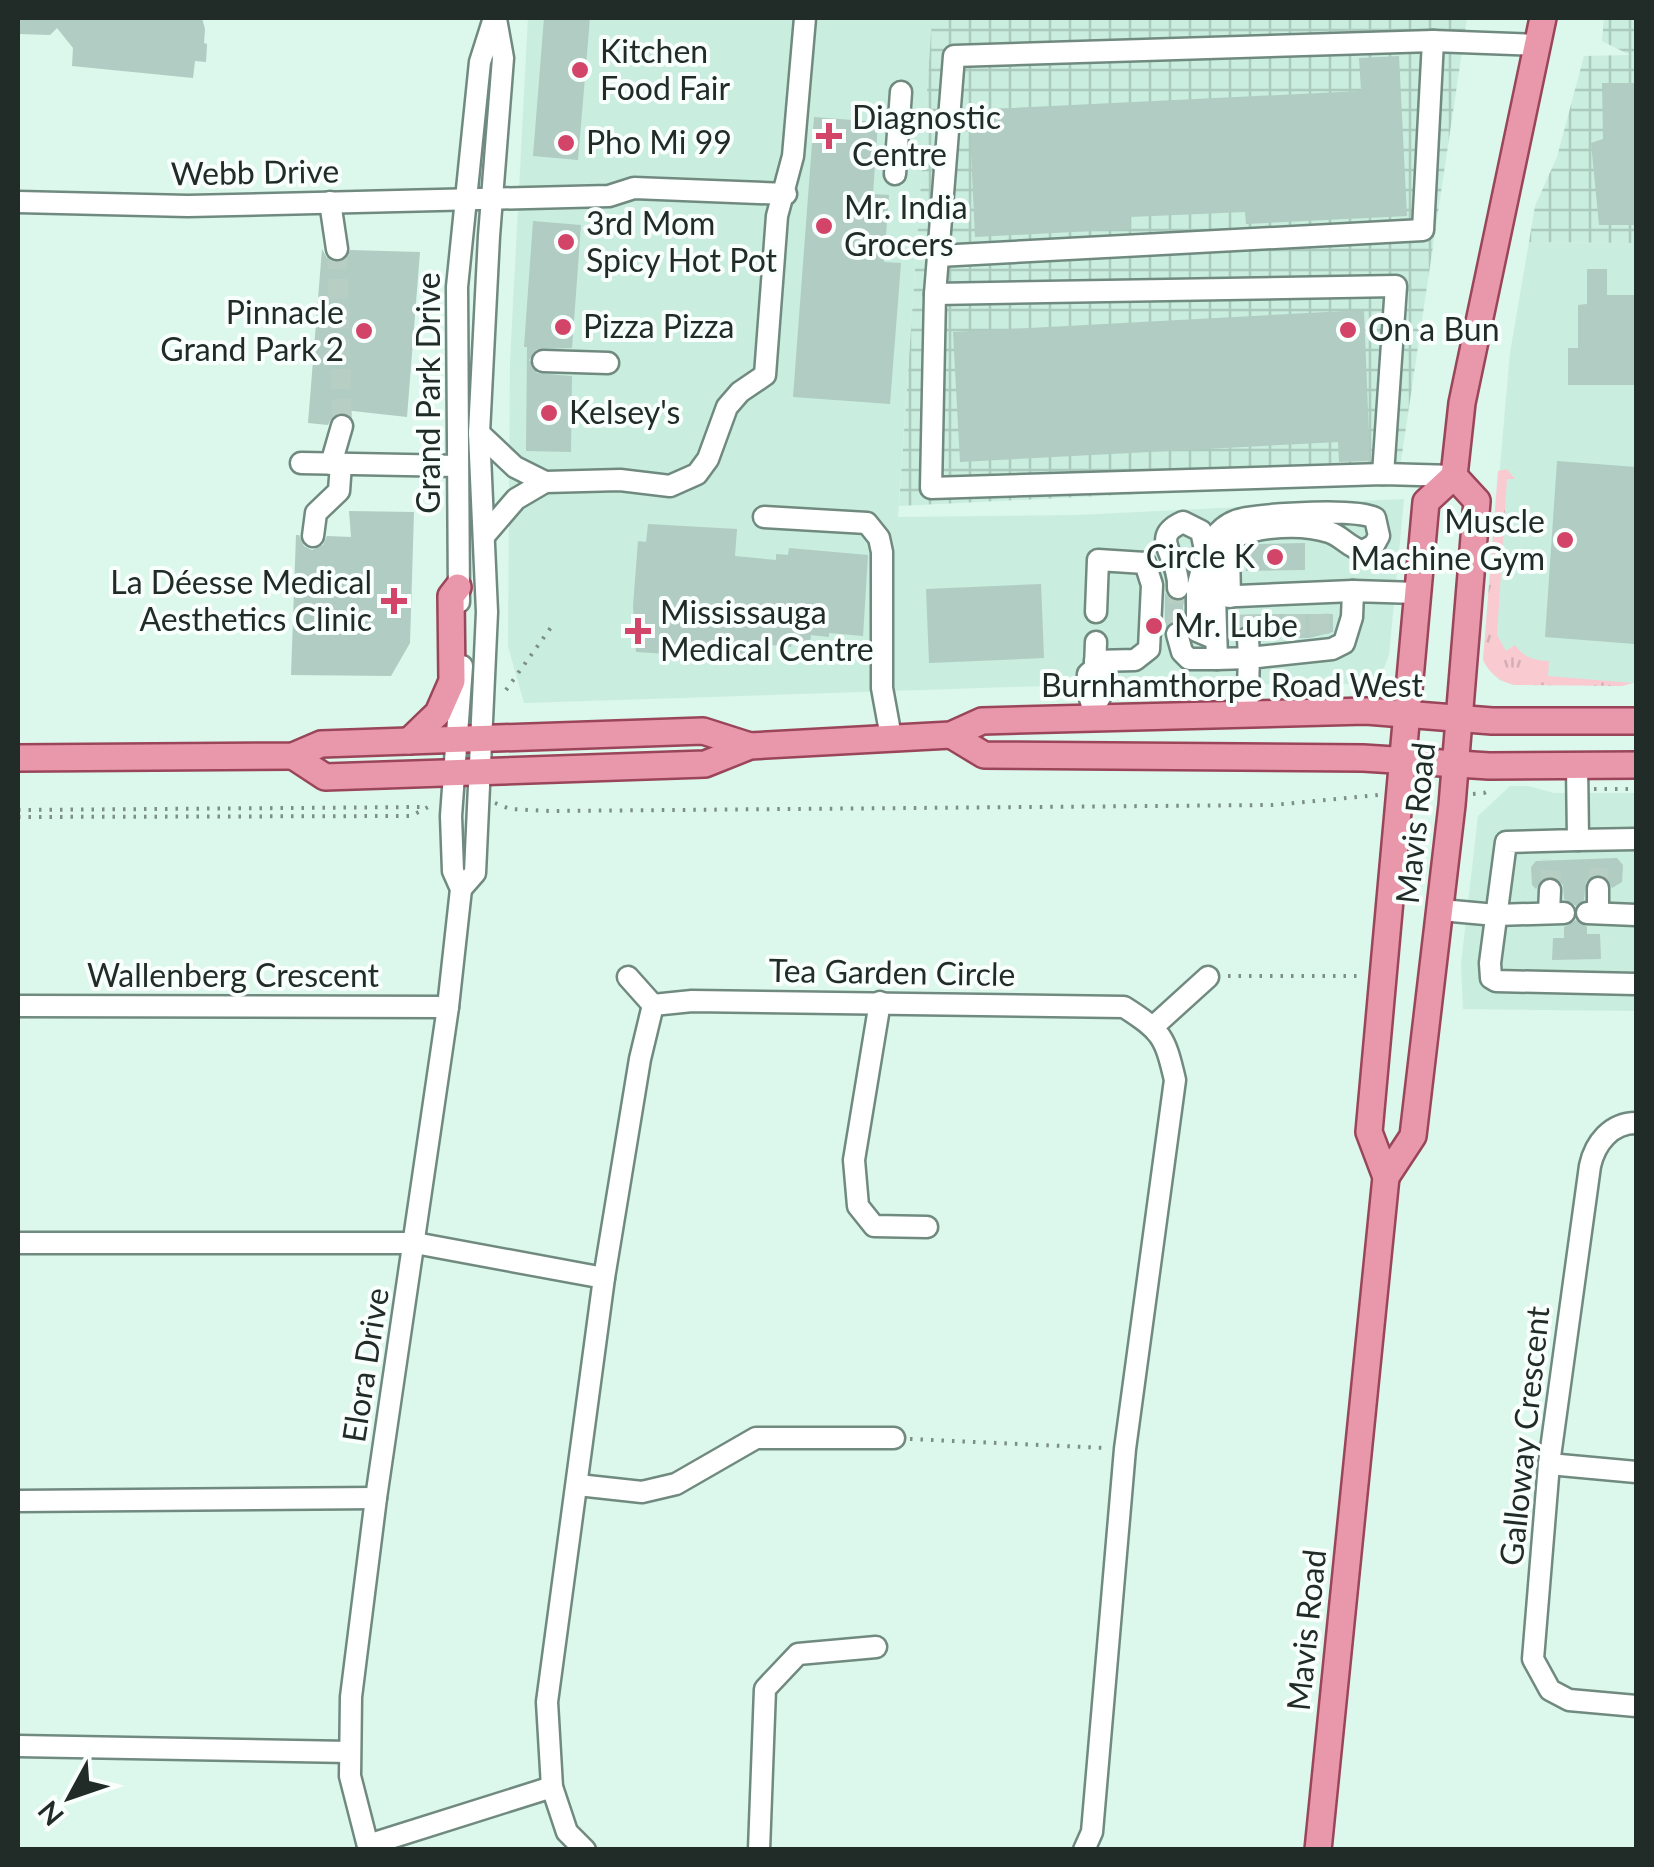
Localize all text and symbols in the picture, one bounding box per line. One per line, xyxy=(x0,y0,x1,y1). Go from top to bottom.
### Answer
place label: Kitchen Food Fair xyxy=(600,31,731,107)
marker: Kitchen Food Fair xyxy=(569,59,591,81)
place label: Diagnostic Centre xyxy=(852,97,1001,173)
place label: Pho Mi 99 xyxy=(586,122,732,161)
marker: Diagnostic Centre xyxy=(816,123,842,149)
marker: Pho Mi 99 xyxy=(555,132,577,154)
street label: Webb Drive xyxy=(170,151,340,192)
place label: Mr. India Grocers xyxy=(844,187,968,263)
place label: 3rd Mom Spicy Hot Pot xyxy=(586,203,777,279)
marker: Mr. India Grocers xyxy=(813,215,835,237)
marker: 3rd Mom Spicy Hot Pot xyxy=(555,231,577,253)
street label: Grand Park Drive xyxy=(408,272,447,514)
place label: Pinnacle Grand Park 2 xyxy=(160,292,344,368)
place label: Pizza Pizza xyxy=(583,306,734,345)
place label: On a Bun xyxy=(1368,309,1500,348)
marker: Pizza Pizza xyxy=(552,316,574,338)
marker: On a Bun xyxy=(1337,319,1359,341)
marker: Pinnacle Grand Park 2 xyxy=(353,320,375,342)
place label: Kelsey's xyxy=(569,392,680,431)
marker: Kelsey's xyxy=(538,402,560,424)
place label: Muscle Machine Gym xyxy=(1351,501,1545,577)
marker: Muscle Machine Gym xyxy=(1554,529,1576,551)
place label: Circle K xyxy=(1146,536,1256,575)
marker: Circle K xyxy=(1264,546,1286,568)
place label: La Déesse Medical Aesthetics Clinic xyxy=(110,562,372,638)
marker: La Déesse Medical Aesthetics Clinic xyxy=(381,588,407,614)
place label: Mississauga Medical Centre xyxy=(660,592,874,668)
place label: Mr. Lube xyxy=(1174,605,1298,644)
marker: Mr. Lube xyxy=(1143,615,1165,637)
marker: Mississauga Medical Centre xyxy=(625,618,651,644)
street label: Burnhamthorpe Road West xyxy=(1041,665,1424,704)
street label: Mavis Road xyxy=(1387,740,1442,905)
street label: Tea Garden Circle xyxy=(768,950,1016,993)
street label: Wallenberg Crescent xyxy=(87,955,380,994)
street label: Elora Drive xyxy=(333,1285,396,1445)
street label: Galloway Crescent xyxy=(1490,1304,1557,1567)
street label: Mavis Road xyxy=(1278,1547,1333,1712)
north arrow xyxy=(20,1747,120,1847)
text: N xyxy=(30,1795,70,1833)

